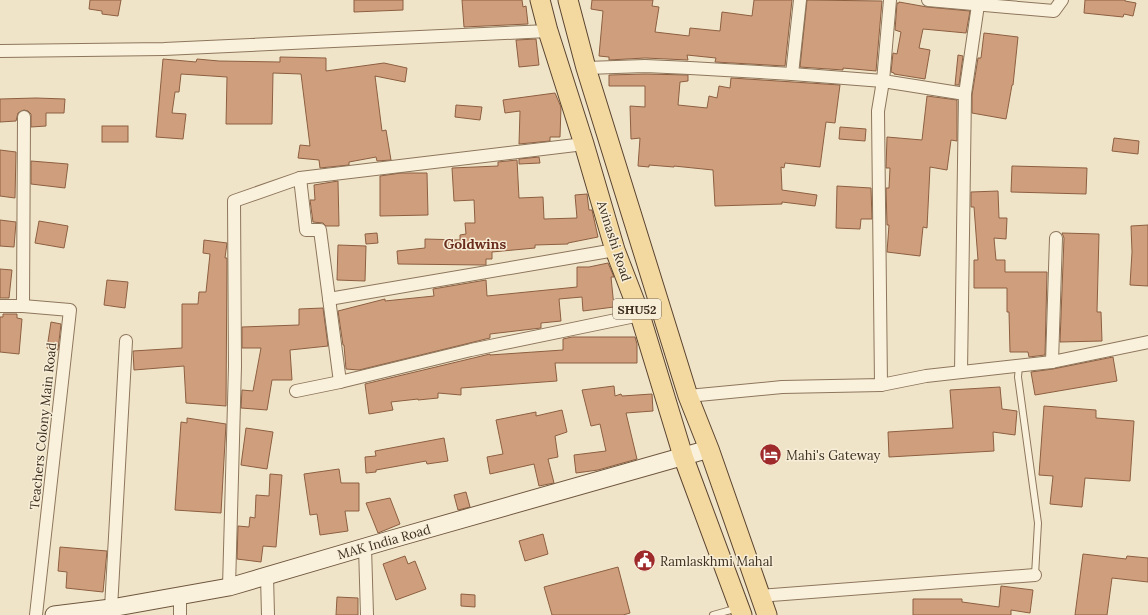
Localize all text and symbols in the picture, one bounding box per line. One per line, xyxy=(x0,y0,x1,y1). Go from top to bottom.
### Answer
street label: Avinashi Road xyxy=(593,198,635,284)
district label: Goldwins xyxy=(444,235,507,253)
road number: SHU52 xyxy=(613,299,661,319)
street label: Teachers Colony Main Road xyxy=(26,341,60,510)
hotel icon: Mahi's Gateway xyxy=(758,442,784,468)
place label: Mahi's Gateway xyxy=(786,447,881,464)
street label: MAK India Road xyxy=(335,521,433,563)
public building icon: Ramlaskhmi Mahal xyxy=(631,548,657,574)
place label: Ramlaskhmi Mahal xyxy=(660,553,773,570)

